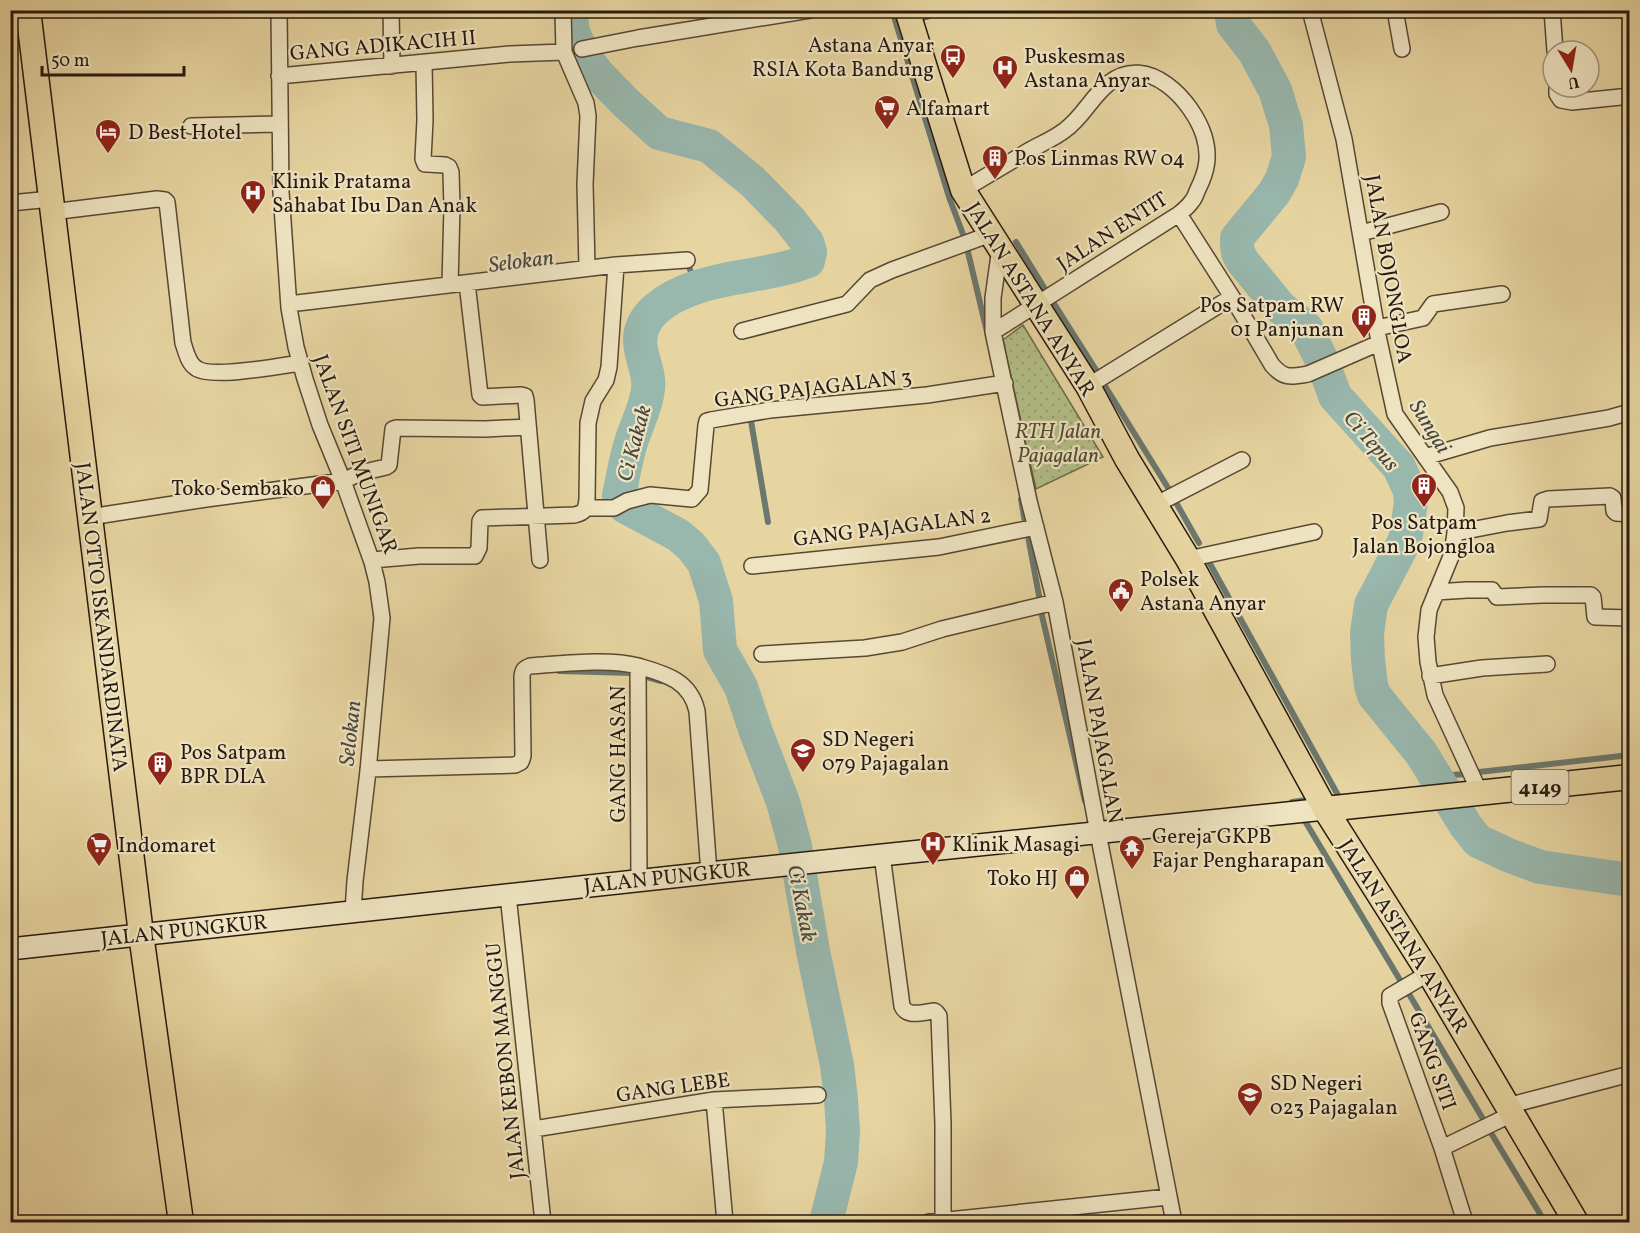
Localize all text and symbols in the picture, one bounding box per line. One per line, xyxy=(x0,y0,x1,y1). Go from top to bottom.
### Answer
street label: GANG ADIKACIH II xyxy=(289,24,477,69)
place label: Astana Anyar RSIA Kota Bandung xyxy=(752,32,934,85)
scale bar xyxy=(42,39,184,77)
north arrow xyxy=(1541,39,1601,99)
bus stop icon: Astana Anyar RSIA Kota Bandung xyxy=(938,42,968,80)
place label: Puskesmas Astana Anyar xyxy=(1024,43,1150,96)
text: 50 m xyxy=(51,49,90,74)
hospital icon: Puskesmas Astana Anyar xyxy=(990,53,1020,91)
text: U xyxy=(1566,70,1581,94)
supermarket icon: Alfamart xyxy=(872,93,902,131)
place label: Alfamart xyxy=(906,95,990,124)
hotel icon: D Best Hotel xyxy=(93,117,123,155)
place label: D Best Hotel xyxy=(128,119,242,148)
building icon: Pos Linmas RW 04 xyxy=(980,143,1010,181)
place label: Pos Linmas RW 04 xyxy=(1014,145,1185,174)
place label: Klinik Pratama Sahabat Ibu Dan Anak xyxy=(272,168,477,221)
street label: JALAN BOJONGLOA xyxy=(1357,173,1418,366)
hospital icon: Klinik Pratama Sahabat Ibu Dan Anak xyxy=(238,178,268,216)
street label: JALAN ENTIT xyxy=(1052,185,1174,279)
street label: JALAN ASTANA ANYAR xyxy=(958,197,1102,403)
water label: Selokan xyxy=(487,243,556,282)
place label: Pos Satpam RW 01 Panjunan xyxy=(1200,292,1344,345)
building icon: Pos Satpam RW 01 Panjunan xyxy=(1349,302,1379,340)
street label: JALAN SITI MUNIGAR xyxy=(305,351,404,558)
street label: GANG PAJAGALAN 3 xyxy=(713,363,913,416)
water label: Sungai xyxy=(1400,394,1458,461)
water label: Ci Kakak xyxy=(610,402,661,485)
water label: Ci Tepus xyxy=(1335,404,1405,479)
park label: RTH Jalan Pajagalan xyxy=(1015,418,1101,471)
street label: JALAN OTTO ISKANDARDINATA xyxy=(67,461,134,774)
building icon: Pos Satpam Jalan Bojongloa xyxy=(1409,471,1439,509)
shop icon: Toko Sembako xyxy=(308,473,338,511)
place label: Toko Sembako xyxy=(171,475,304,504)
street label: GANG PAJAGALAN 2 xyxy=(792,502,993,555)
place label: Pos Satpam Jalan Bojongloa xyxy=(1352,509,1496,562)
place label: Polsek Astana Anyar xyxy=(1140,566,1266,619)
public building icon: Polsek Astana Anyar xyxy=(1106,576,1136,614)
street label: JALAN PAJAGALAN xyxy=(1068,637,1129,826)
street label: GANG HASAN xyxy=(605,685,634,823)
water label: Selokan xyxy=(333,699,370,768)
place label: SD Negeri 079 Pajagalan xyxy=(822,726,949,779)
school or university icon: SD Negeri 079 Pajagalan xyxy=(788,736,818,774)
place label: Pos Satpam BPR DLA xyxy=(180,739,286,792)
building icon: Pos Satpam BPR DLA xyxy=(145,749,175,787)
road number: 4149 xyxy=(1512,770,1568,804)
place label: Gereja GKPB Fajar Pengharapan xyxy=(1152,823,1325,876)
hospital icon: Klinik Masagi xyxy=(918,829,948,867)
supermarket icon: Indomaret xyxy=(84,830,114,868)
place label: Klinik Masagi xyxy=(952,831,1080,860)
place label: Indomaret xyxy=(118,832,216,861)
temple icon: Gereja GKPB Fajar Pengharapan xyxy=(1117,833,1147,871)
street label: JALAN ASTANA ANYAR xyxy=(1331,834,1475,1040)
street label: JALAN PUNGKUR xyxy=(582,855,752,902)
water label: Ci Kakak xyxy=(778,862,823,945)
shop icon: Toko HJ xyxy=(1062,863,1092,901)
place label: Toko HJ xyxy=(987,865,1058,894)
street label: JALAN PUNGKUR xyxy=(99,908,269,955)
street label: JALAN KEBON MANGGU xyxy=(480,941,533,1181)
street label: GANG SITI xyxy=(1400,1008,1463,1115)
street label: GANG LEBE xyxy=(614,1066,732,1111)
place label: SD Negeri 023 Pajagalan xyxy=(1270,1070,1398,1123)
school or university icon: SD Negeri 023 Pajagalan xyxy=(1235,1080,1265,1118)

